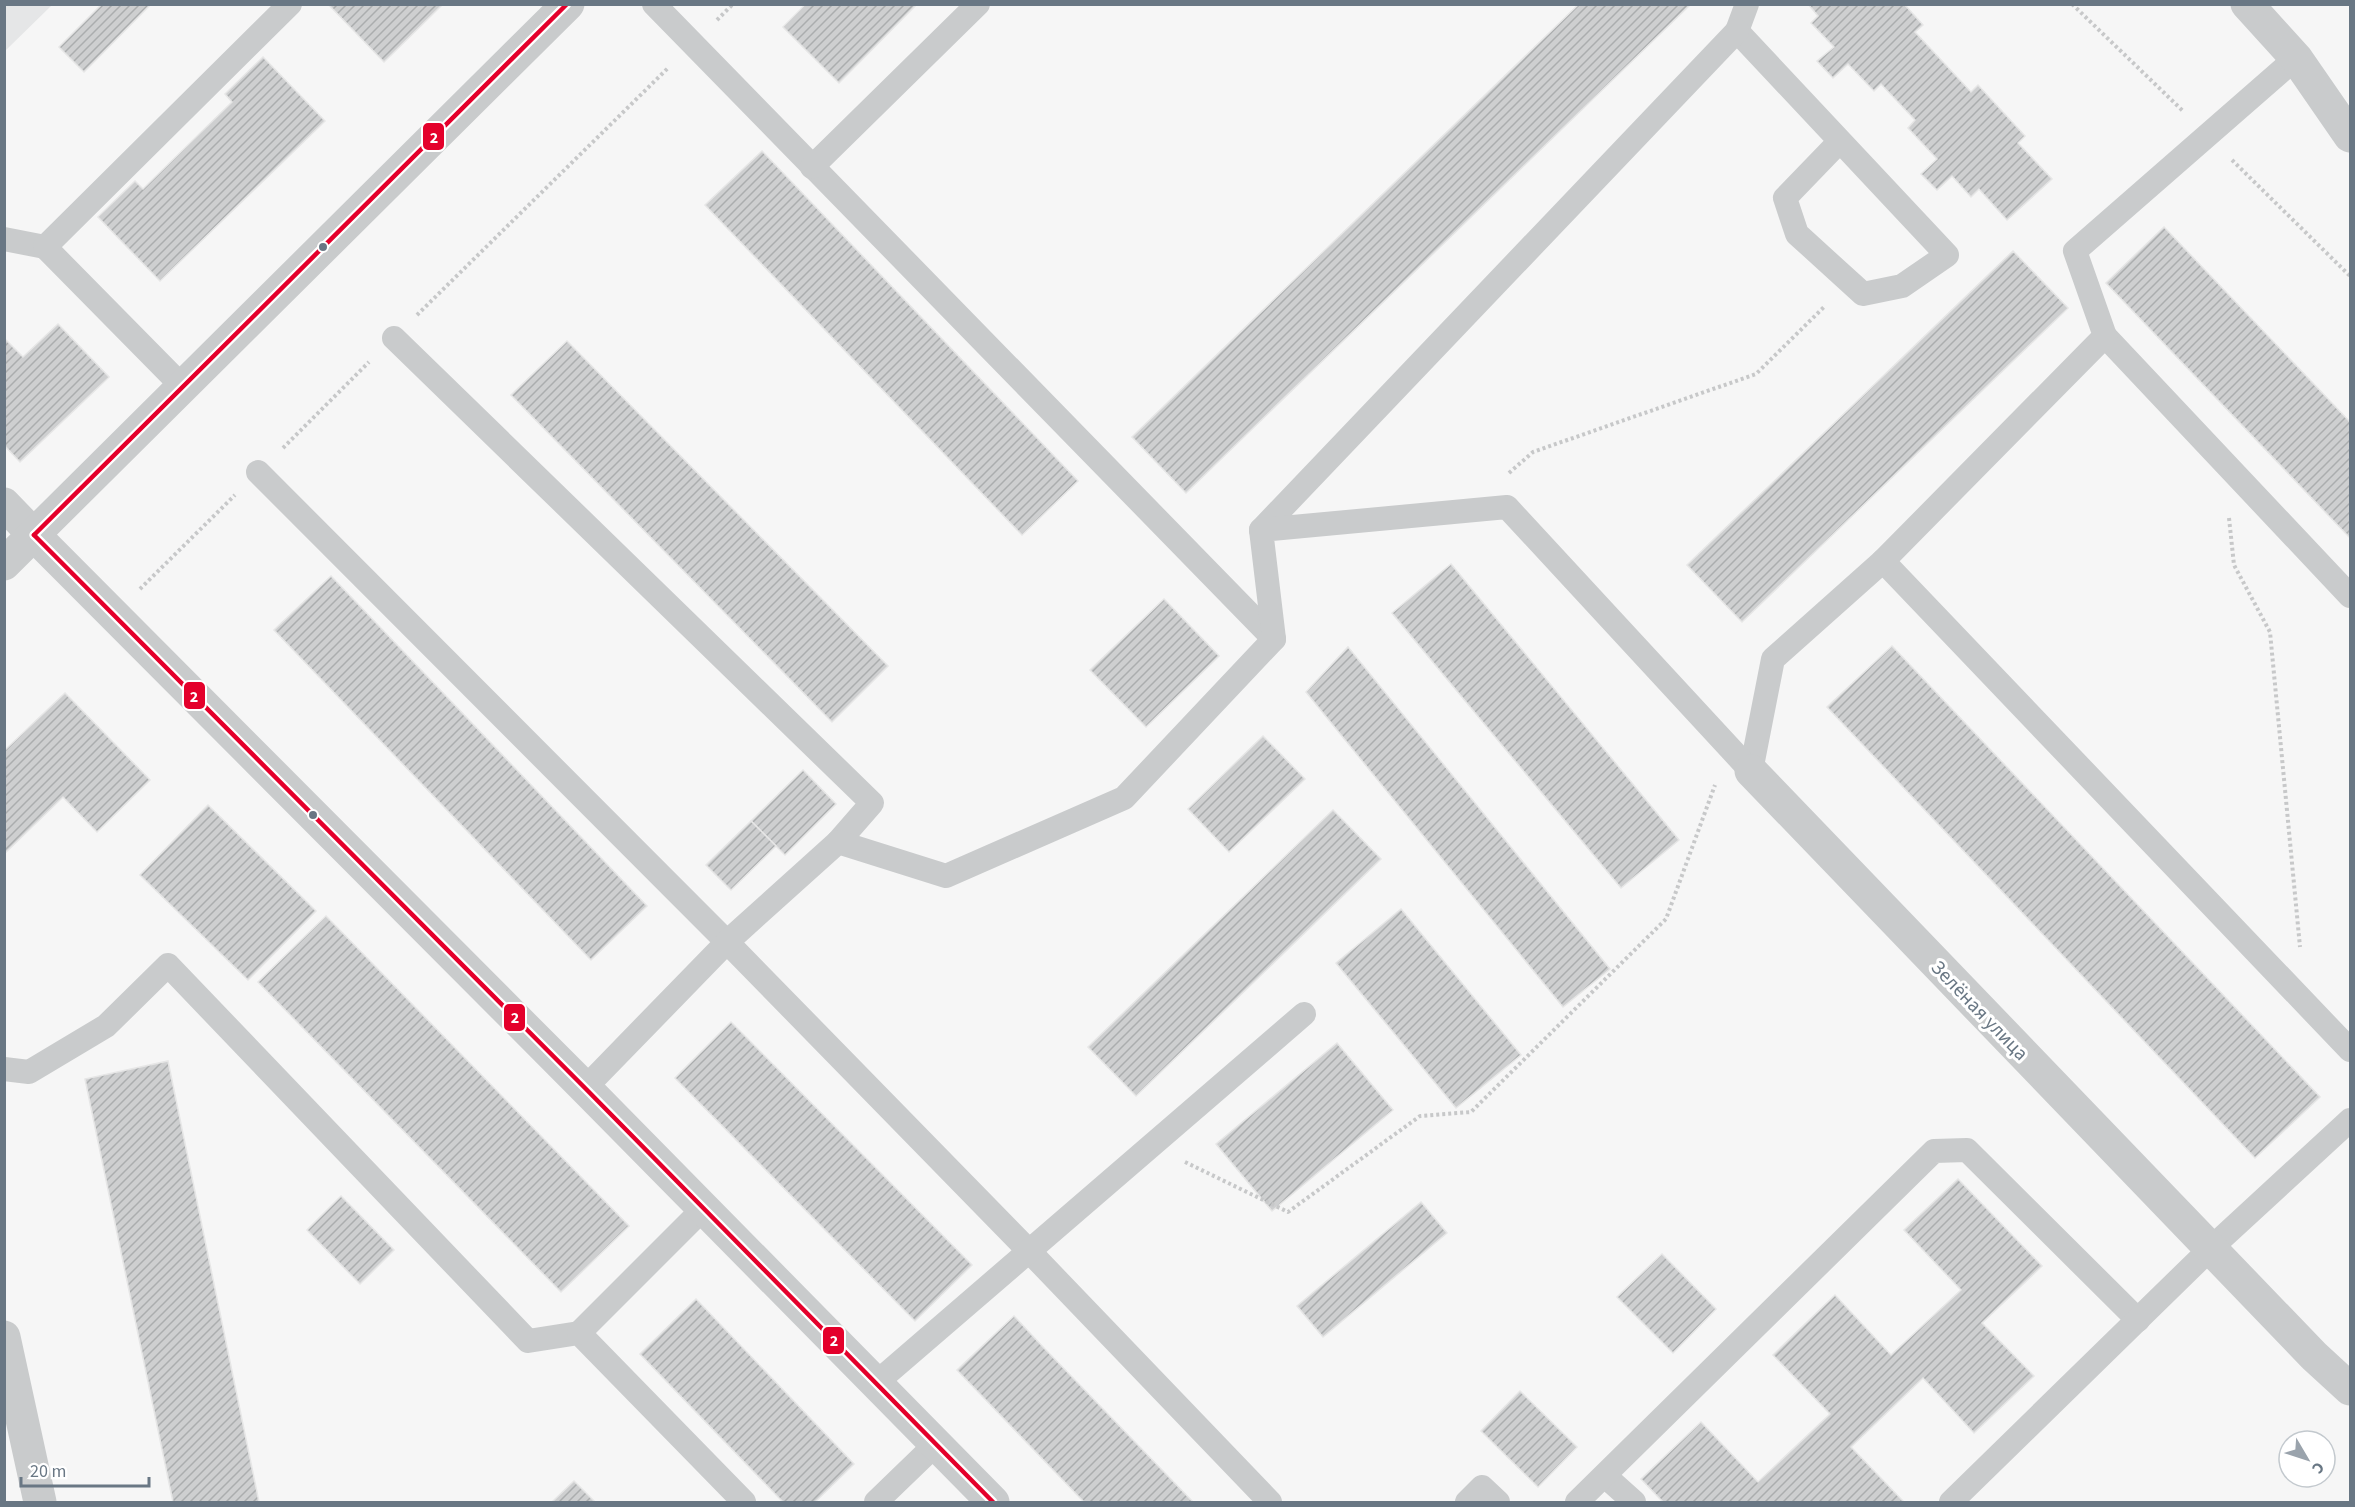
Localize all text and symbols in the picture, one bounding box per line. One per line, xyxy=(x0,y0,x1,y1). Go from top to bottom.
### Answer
line badge: 2 xyxy=(422,122,445,151)
text: 2 xyxy=(430,127,438,149)
unlabelled marker xyxy=(317,241,329,253)
line badge: 2 xyxy=(183,681,206,710)
text: 2 xyxy=(190,686,198,708)
unlabelled marker xyxy=(307,809,319,821)
street label: Зелёная улица xyxy=(1924,954,2034,1067)
line badge: 2 xyxy=(503,1003,526,1032)
text: 2 xyxy=(511,1007,519,1029)
line badge: 2 xyxy=(822,1326,845,1355)
text: 2 xyxy=(830,1330,838,1352)
north arrow xyxy=(2277,1429,2337,1489)
scale bar xyxy=(21,1450,148,1488)
text: С xyxy=(2306,1457,2329,1478)
text: 20 m xyxy=(30,1459,66,1484)

